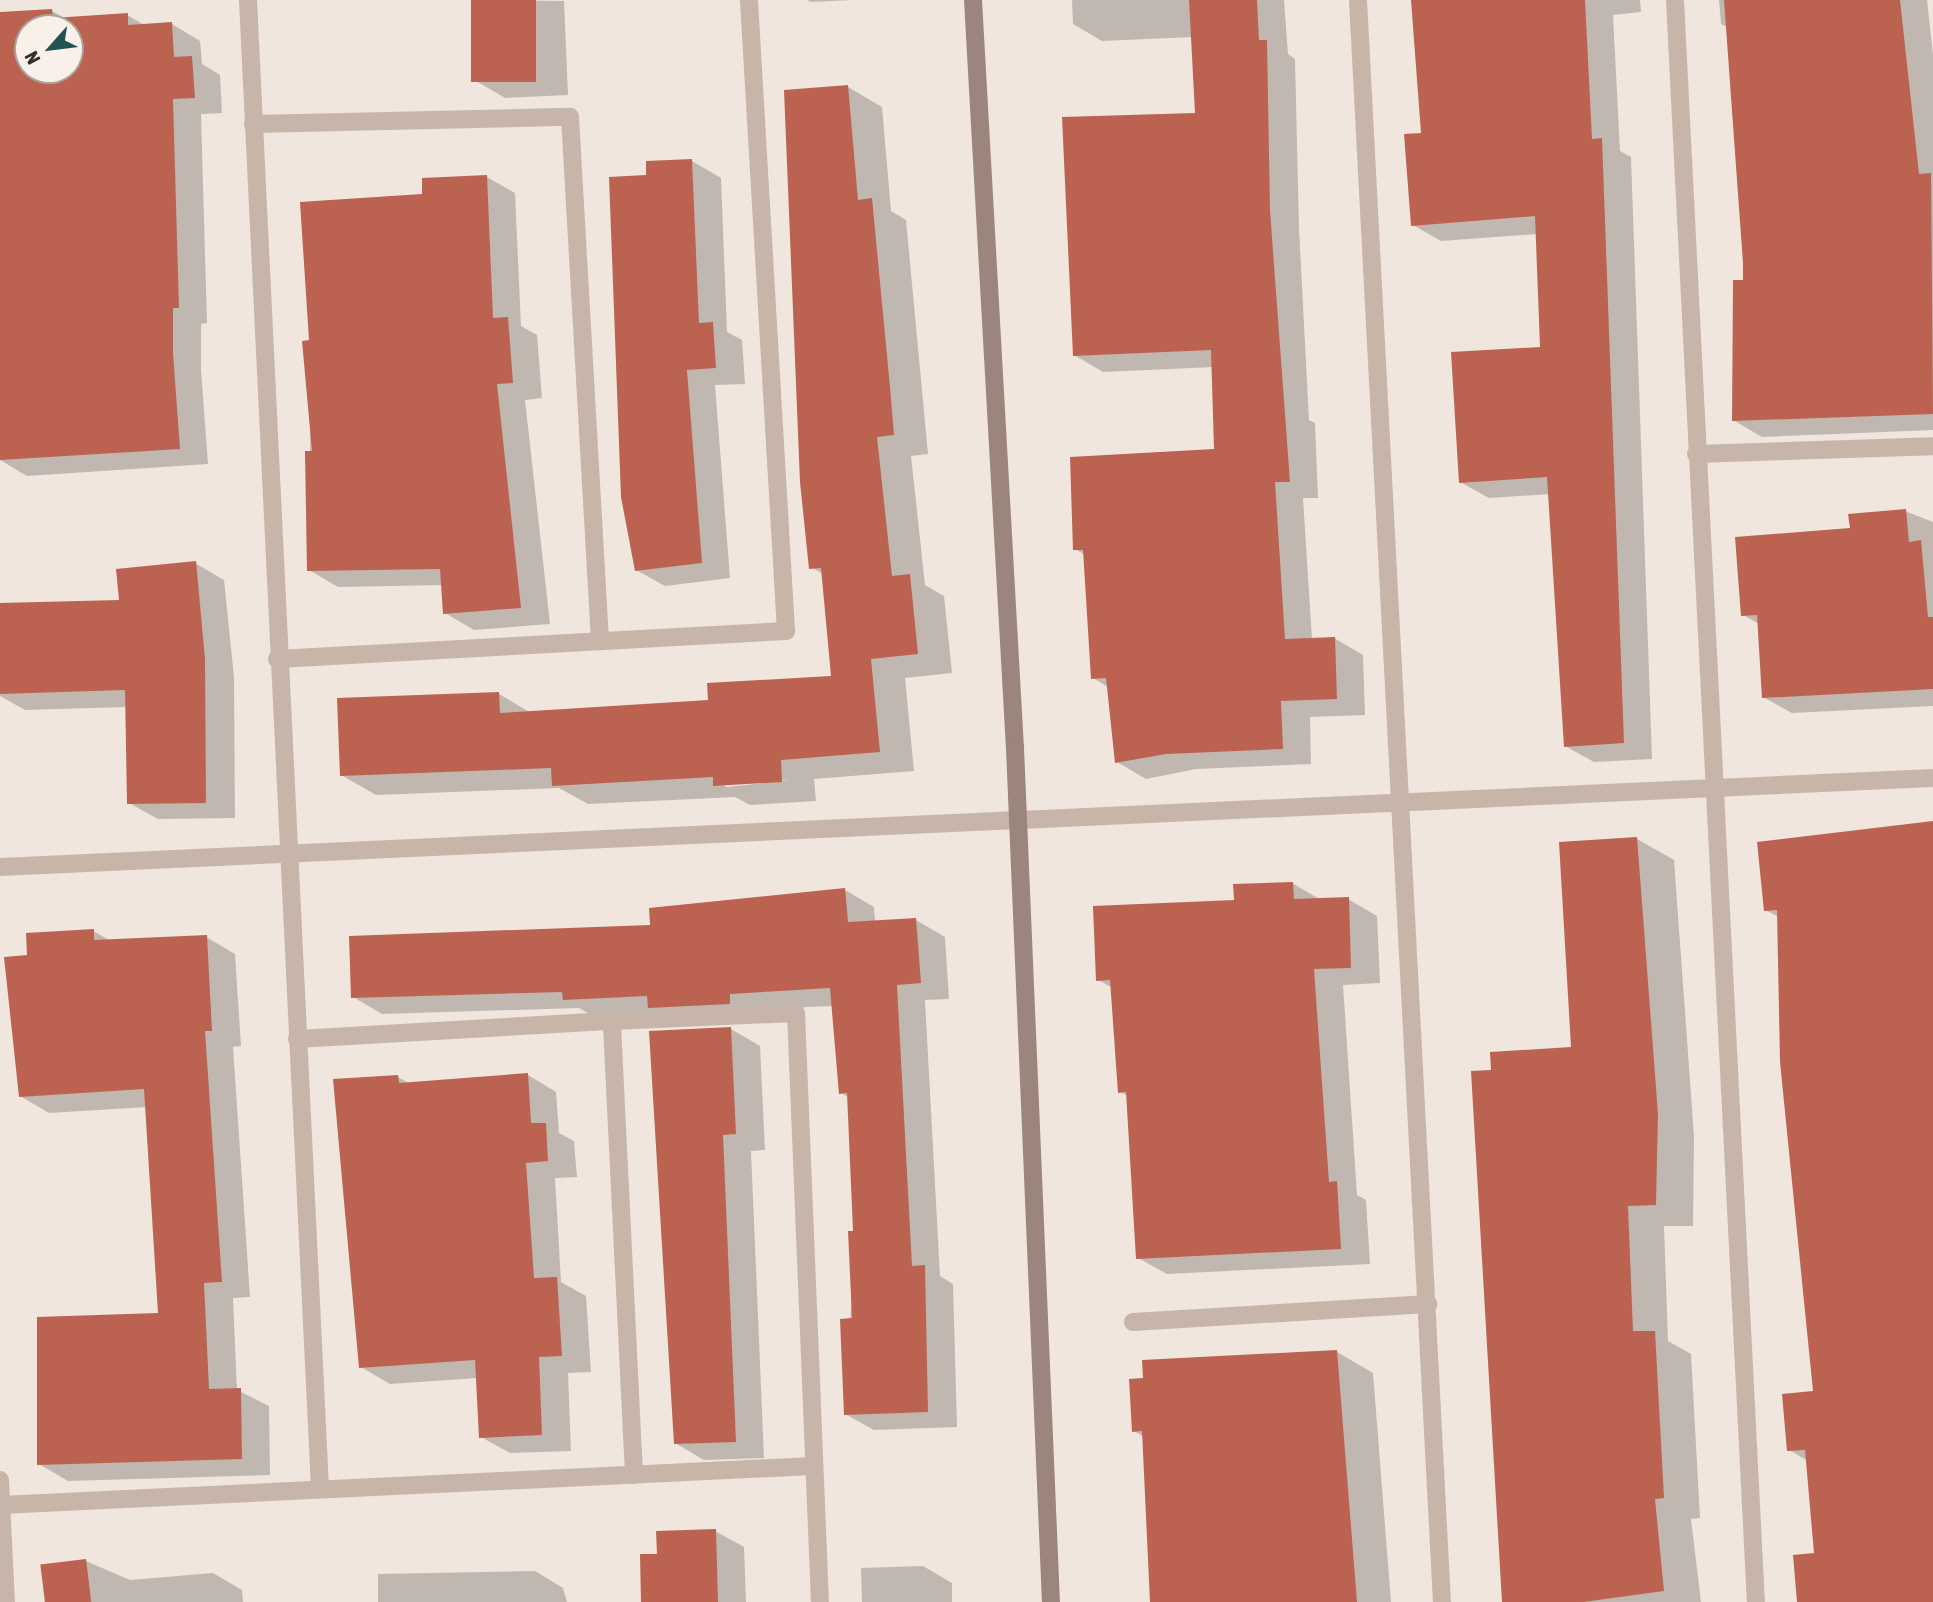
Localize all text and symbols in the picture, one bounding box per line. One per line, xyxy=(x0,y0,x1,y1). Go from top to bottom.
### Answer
north arrow xyxy=(14,14,84,84)
text: N xyxy=(20,48,45,68)

